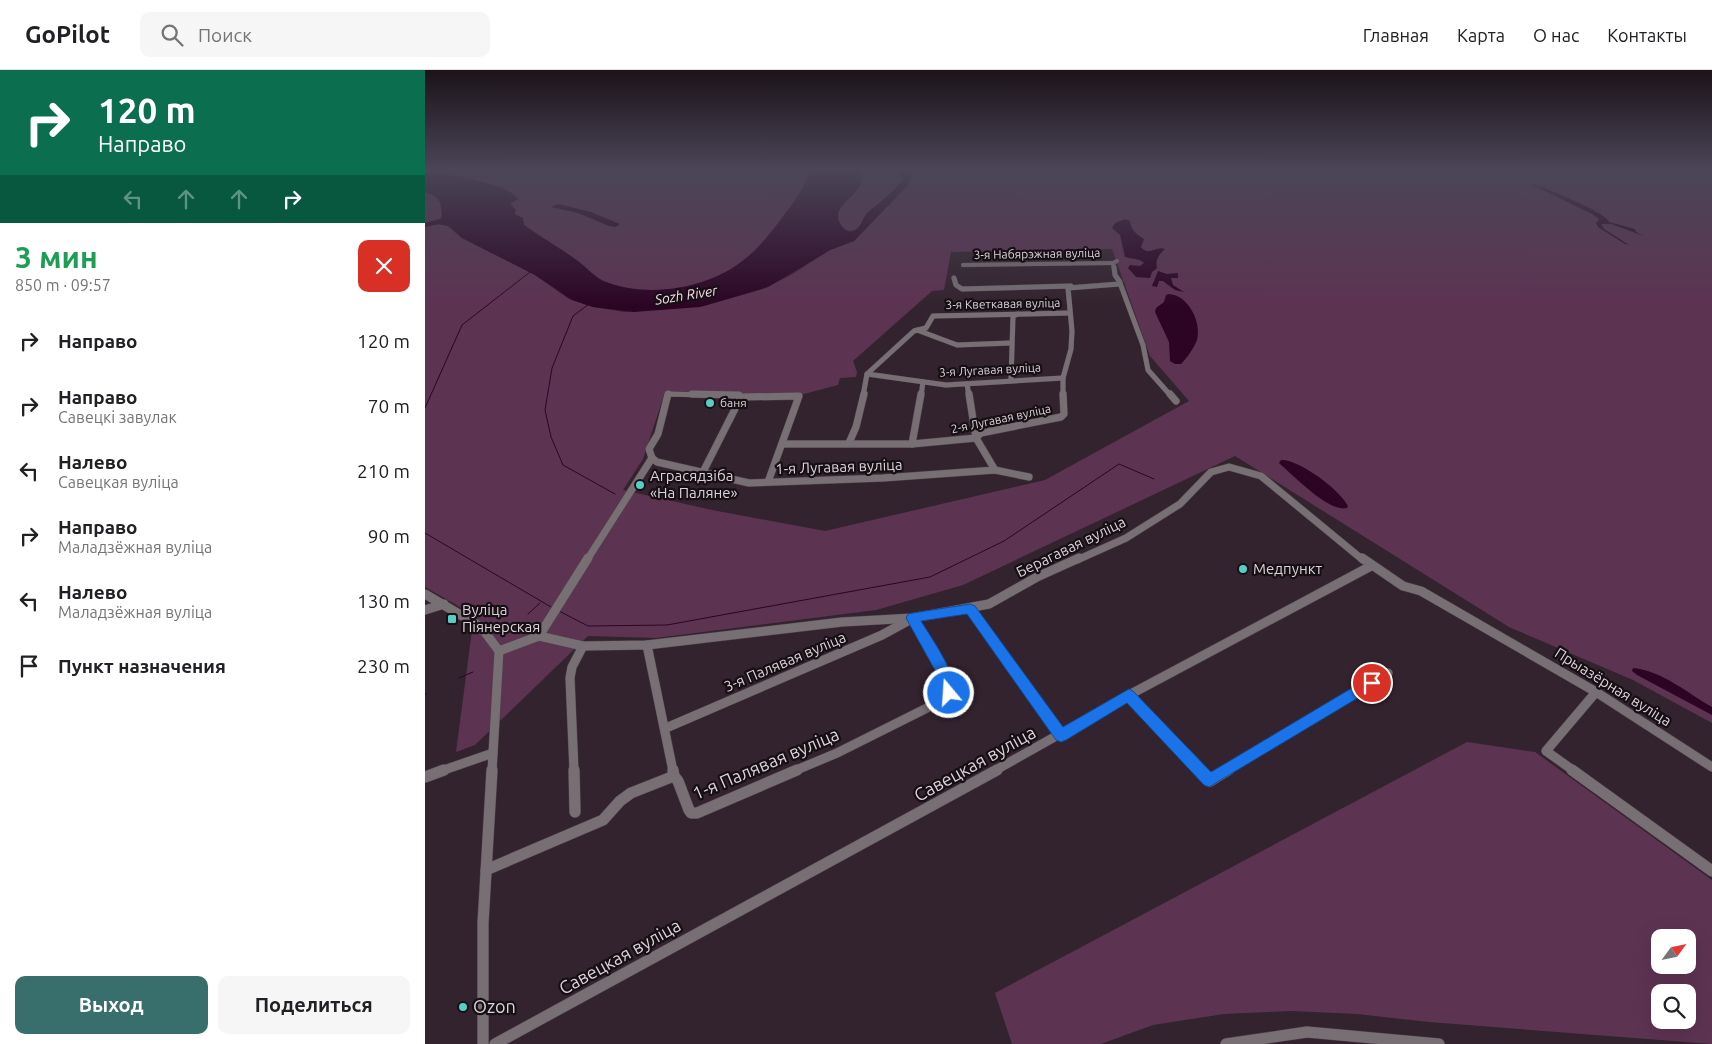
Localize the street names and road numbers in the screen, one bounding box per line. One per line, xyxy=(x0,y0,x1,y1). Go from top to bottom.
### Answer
street label: 3-я Набярэжная вуліца xyxy=(974,246,1100,261)
street label: 3-я Кветкавая вуліца xyxy=(945,296,1061,311)
street label: 3-я Лугавая вуліца xyxy=(939,360,1041,379)
street label: 2-я Лугавая вуліца xyxy=(950,402,1052,435)
street label: 1-я Лугавая вуліца xyxy=(775,456,903,477)
street label: Берагавая вуліца xyxy=(1013,513,1128,580)
street label: 3-я Палявая вуліца xyxy=(721,628,848,695)
street label: Прыазёрная вуліца xyxy=(1552,644,1675,729)
street label: Савецкая вуліца xyxy=(910,721,1039,805)
street label: 1-я Палявая вуліца xyxy=(689,723,842,803)
street label: Савецкая вуліца xyxy=(555,914,684,998)

